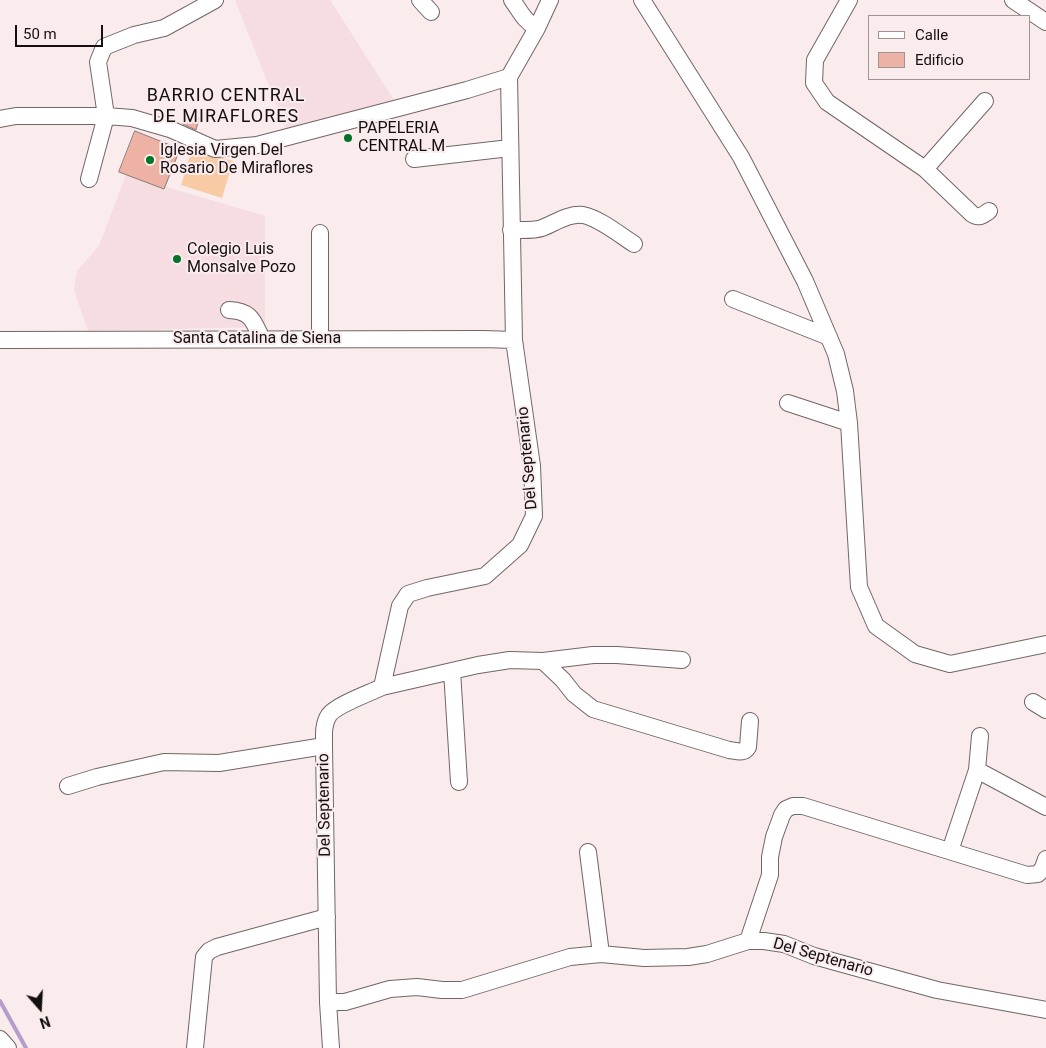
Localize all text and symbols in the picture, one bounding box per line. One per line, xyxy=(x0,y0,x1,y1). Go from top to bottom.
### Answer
scale bar xyxy=(18,15,105,47)
legend xyxy=(868,15,1031,80)
text: 50 m xyxy=(23,25,57,43)
text: Calle xyxy=(915,26,948,44)
text: Edificio xyxy=(915,51,964,69)
district label: BARRIO CENTRAL DE MIRAFLORES xyxy=(145,85,307,128)
place label: PAPELERIA CENTRAL M xyxy=(358,119,445,157)
marker: PAPELERIA CENTRAL M xyxy=(342,132,354,144)
place label: Iglesia Virgen Del Rosario De Miraflores xyxy=(160,141,313,179)
marker: Iglesia Virgen Del Rosario De Miraflores xyxy=(144,154,156,166)
place label: Colegio Luis Monsalve Pozo xyxy=(187,240,296,278)
marker: Colegio Luis Monsalve Pozo xyxy=(171,253,183,265)
street label: Santa Catalina de Siena xyxy=(173,329,341,349)
street label: Del Septenario xyxy=(514,406,542,510)
street label: Del Septenario xyxy=(314,753,336,857)
street label: Del Septenario xyxy=(771,935,875,981)
north arrow xyxy=(15,983,65,1033)
text: N xyxy=(38,1013,52,1031)

